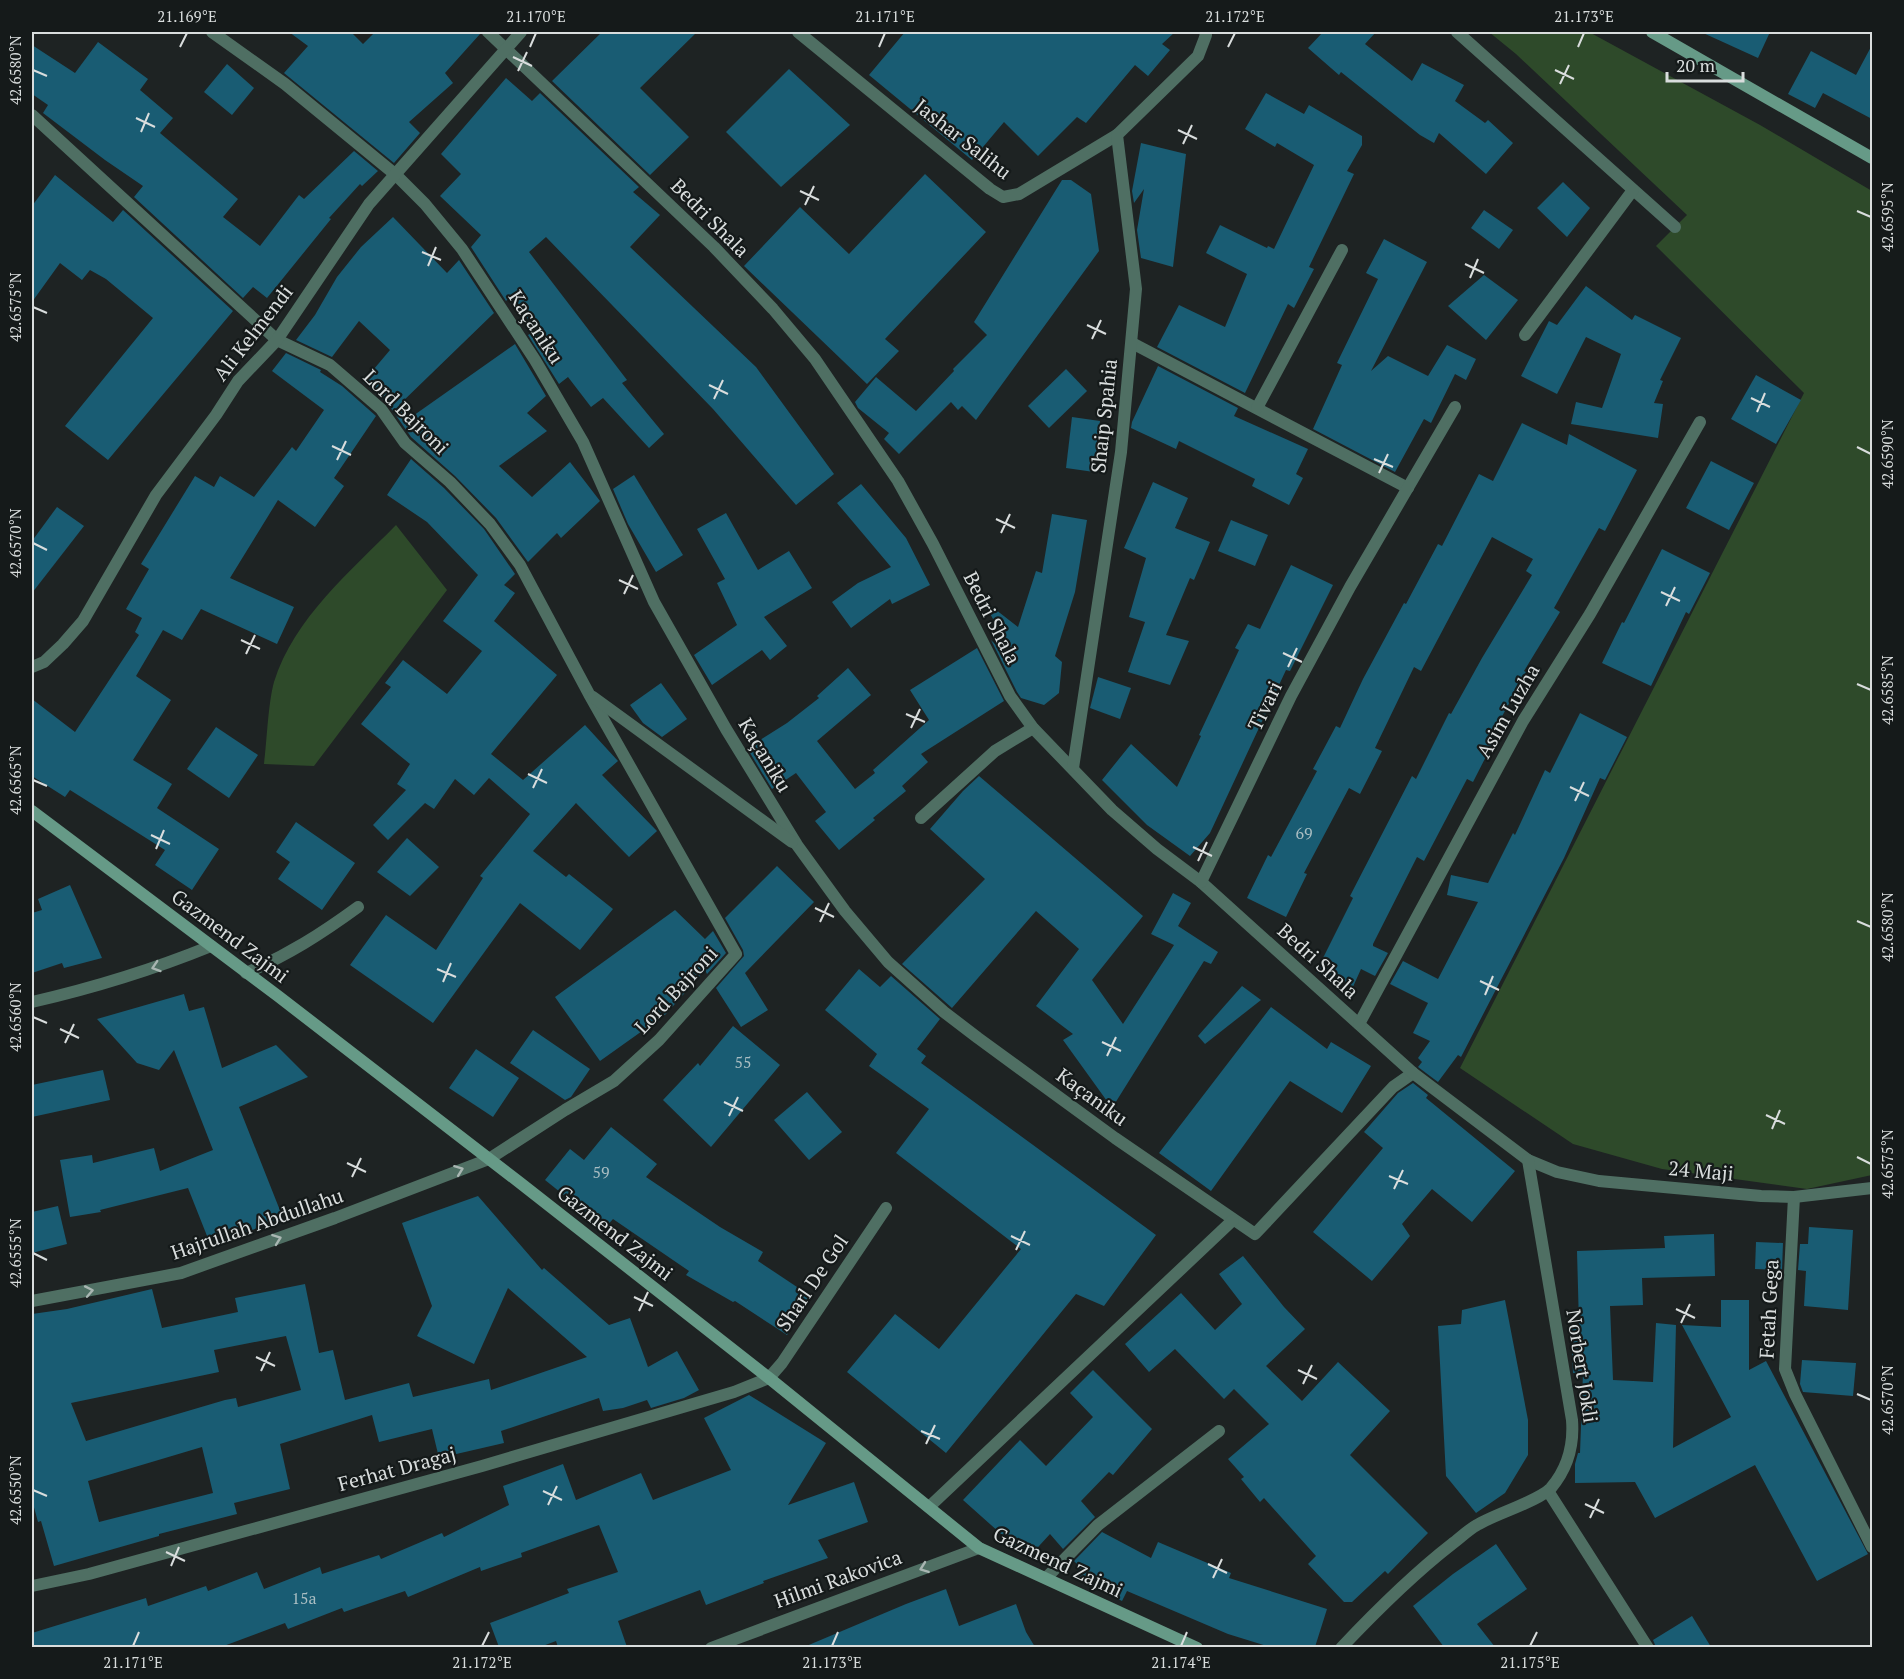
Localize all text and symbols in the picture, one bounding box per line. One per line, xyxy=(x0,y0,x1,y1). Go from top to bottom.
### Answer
text: 21.169°E xyxy=(157,6,217,26)
text: 21.170°E xyxy=(506,6,566,26)
text: 21.171°E xyxy=(855,6,915,26)
text: 21.172°E xyxy=(1205,6,1265,26)
text: 21.173°E xyxy=(1554,6,1614,26)
text: 42.6580°N xyxy=(5,35,25,105)
scale bar xyxy=(1667,45,1744,83)
text: 20 m xyxy=(1676,53,1716,77)
street label: Jashar Salihu xyxy=(909,92,1017,185)
street label: Bedri Shala xyxy=(665,172,756,263)
text: 42.6595°N xyxy=(1877,182,1897,252)
text: 42.6575°N xyxy=(5,272,25,342)
street label: Ali Kelmendi xyxy=(207,279,299,386)
street label: Kaçaniku xyxy=(503,285,570,369)
street label: Shaip Spahia xyxy=(1084,357,1123,474)
street label: Lord Bajroni xyxy=(358,363,455,460)
text: 42.6590°N xyxy=(1877,419,1897,489)
text: 42.6570°N xyxy=(5,508,25,578)
street label: Bedri Shala xyxy=(958,567,1027,669)
text: 42.6585°N xyxy=(1877,655,1897,725)
street label: Asim Luzha xyxy=(1470,659,1545,763)
street label: Tivari xyxy=(1241,676,1288,735)
street label: Kaçaniku xyxy=(733,713,798,797)
text: 42.6565°N xyxy=(5,745,25,815)
house number: 69 xyxy=(1295,822,1313,844)
street label: Gazmend Zajmi xyxy=(166,883,294,989)
text: 42.6580°N xyxy=(1877,892,1897,962)
street label: Bedri Shala xyxy=(1272,917,1365,1004)
street label: Lord Bajroni xyxy=(628,940,723,1039)
one-way arrow xyxy=(151,960,162,972)
text: 42.6560°N xyxy=(5,982,25,1052)
house number: 55 xyxy=(734,1051,752,1073)
street label: Kaçaniku xyxy=(1051,1062,1133,1132)
text: 42.6575°N xyxy=(1877,1129,1897,1199)
street label: 24 Maji xyxy=(1667,1154,1735,1187)
house number: 59 xyxy=(592,1161,610,1183)
one-way arrow xyxy=(453,1165,464,1177)
street label: Gazmend Zajmi xyxy=(552,1179,679,1286)
street label: Hajrullah Abdullahu xyxy=(167,1181,347,1266)
text: 42.6555°N xyxy=(5,1218,25,1288)
street label: Sharl De Gol xyxy=(769,1229,854,1336)
one-way arrow xyxy=(271,1234,282,1247)
street label: Fetah Gega xyxy=(1752,1259,1785,1359)
one-way arrow xyxy=(84,1285,94,1298)
street label: Norbert Jokli xyxy=(1560,1307,1605,1425)
text: 42.6570°N xyxy=(1877,1365,1897,1435)
street label: Ferhat Dragaj xyxy=(335,1440,459,1497)
text: 42.6550°N xyxy=(5,1455,25,1525)
street label: Gazmend Zajmi xyxy=(989,1520,1127,1603)
street label: Hilmi Rakovica xyxy=(770,1543,905,1614)
one-way arrow xyxy=(920,1561,931,1573)
house number: 15a xyxy=(291,1587,317,1609)
text: 21.171°E xyxy=(103,1652,163,1672)
text: 21.172°E xyxy=(452,1652,512,1672)
text: 21.173°E xyxy=(802,1652,862,1672)
text: 21.174°E xyxy=(1151,1652,1211,1672)
text: 21.175°E xyxy=(1500,1652,1560,1672)

